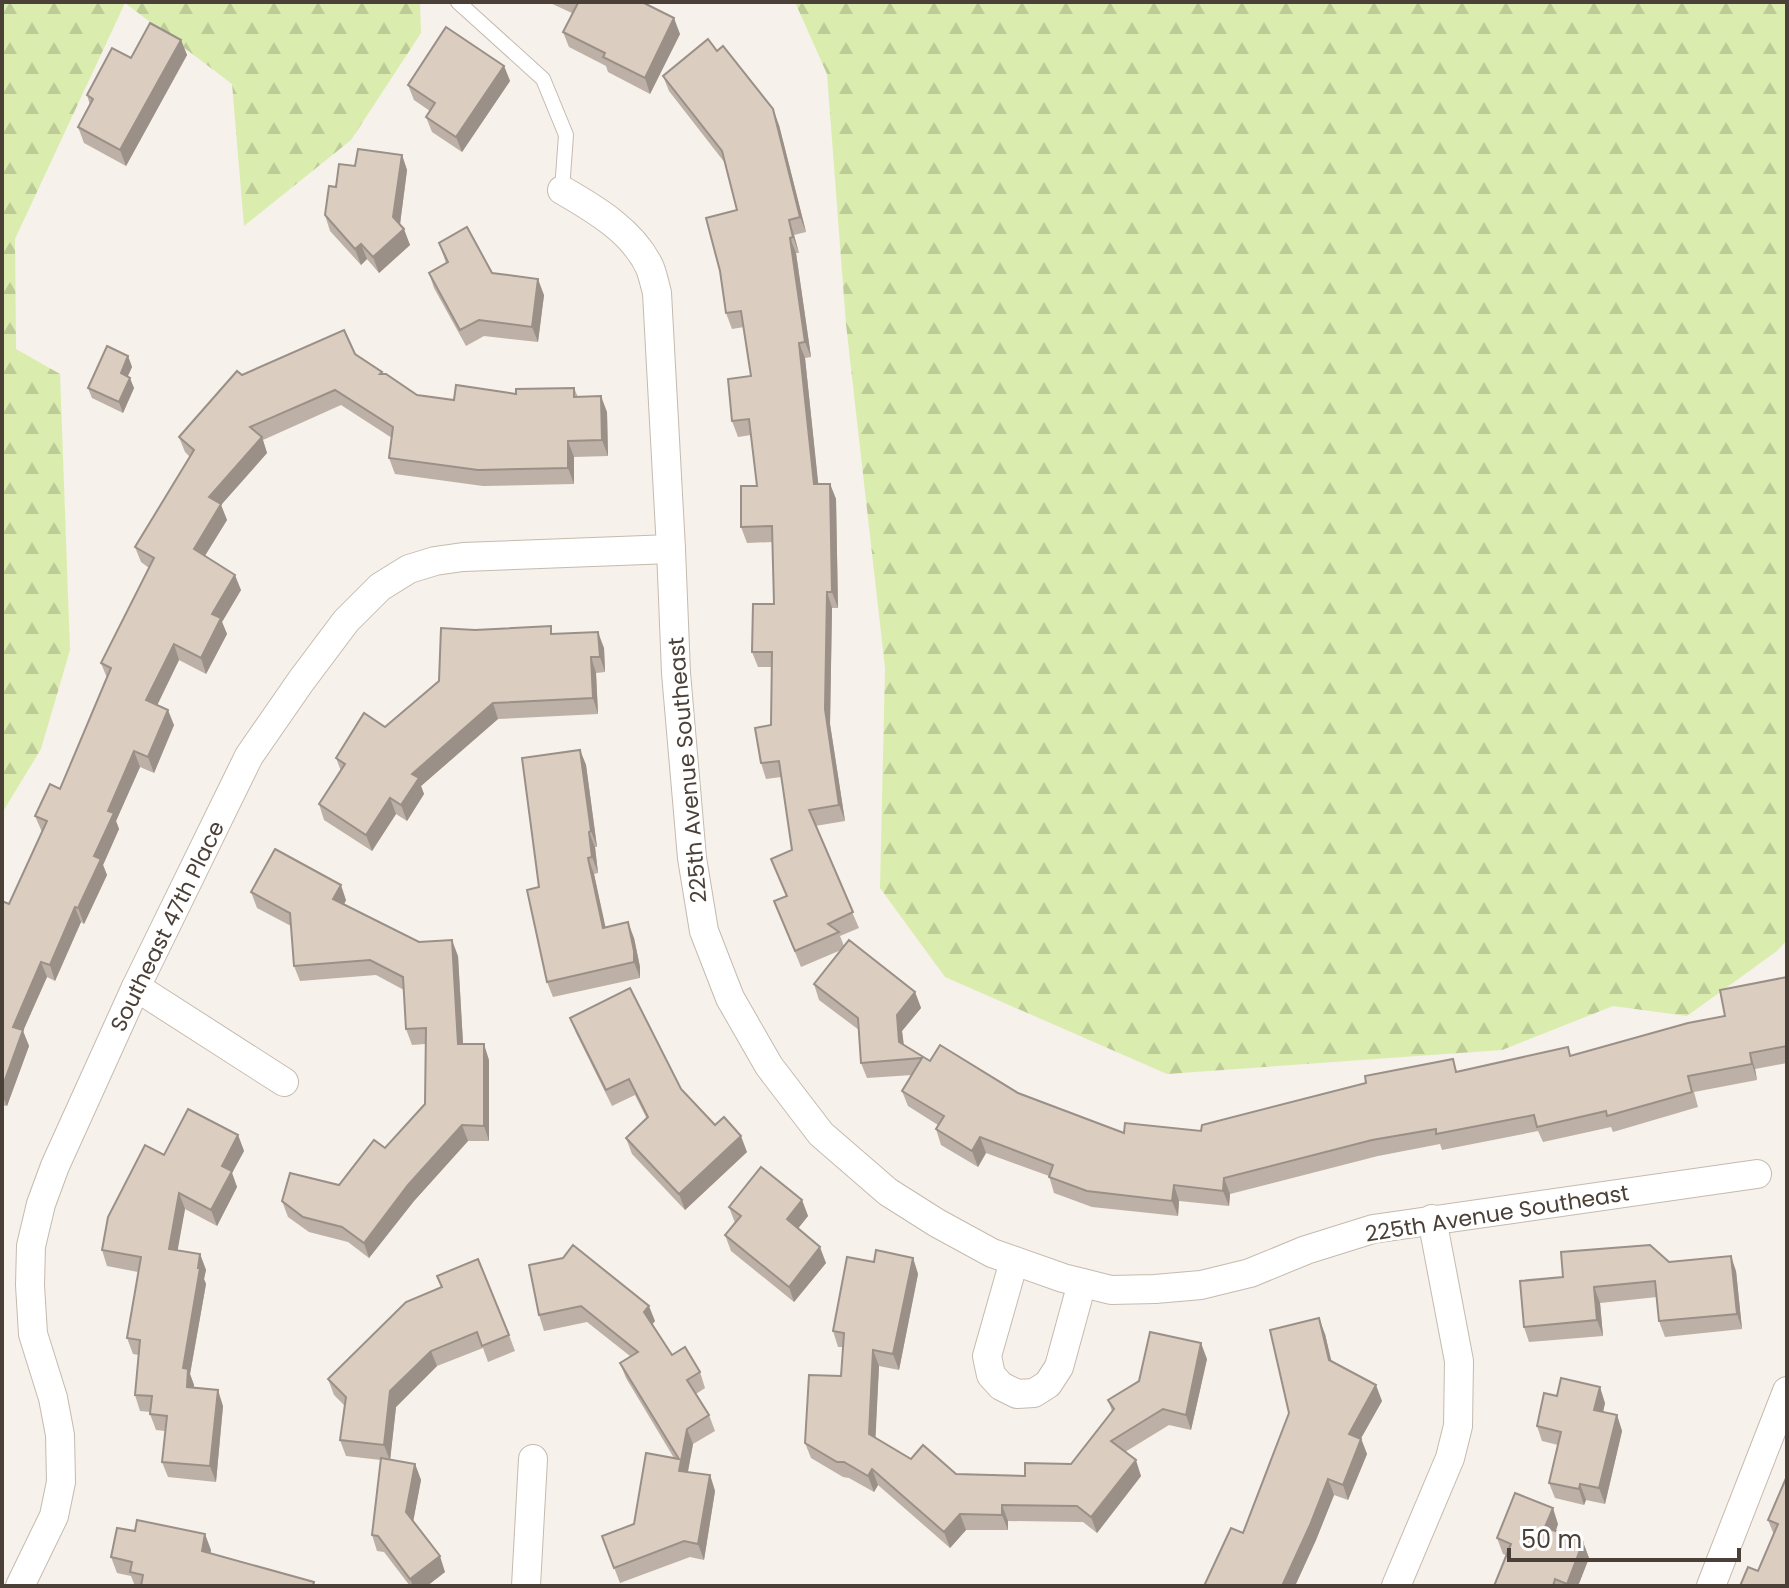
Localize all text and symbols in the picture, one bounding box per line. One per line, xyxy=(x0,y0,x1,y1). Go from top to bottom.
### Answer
street label: 225th Avenue Southeast xyxy=(660,636,715,904)
street label: Southeast 47th Place xyxy=(103,816,232,1037)
street label: 225th Avenue Southeast xyxy=(1363,1177,1631,1250)
scale bar xyxy=(1509,1512,1739,1562)
text: 50 m xyxy=(1521,1523,1582,1556)

